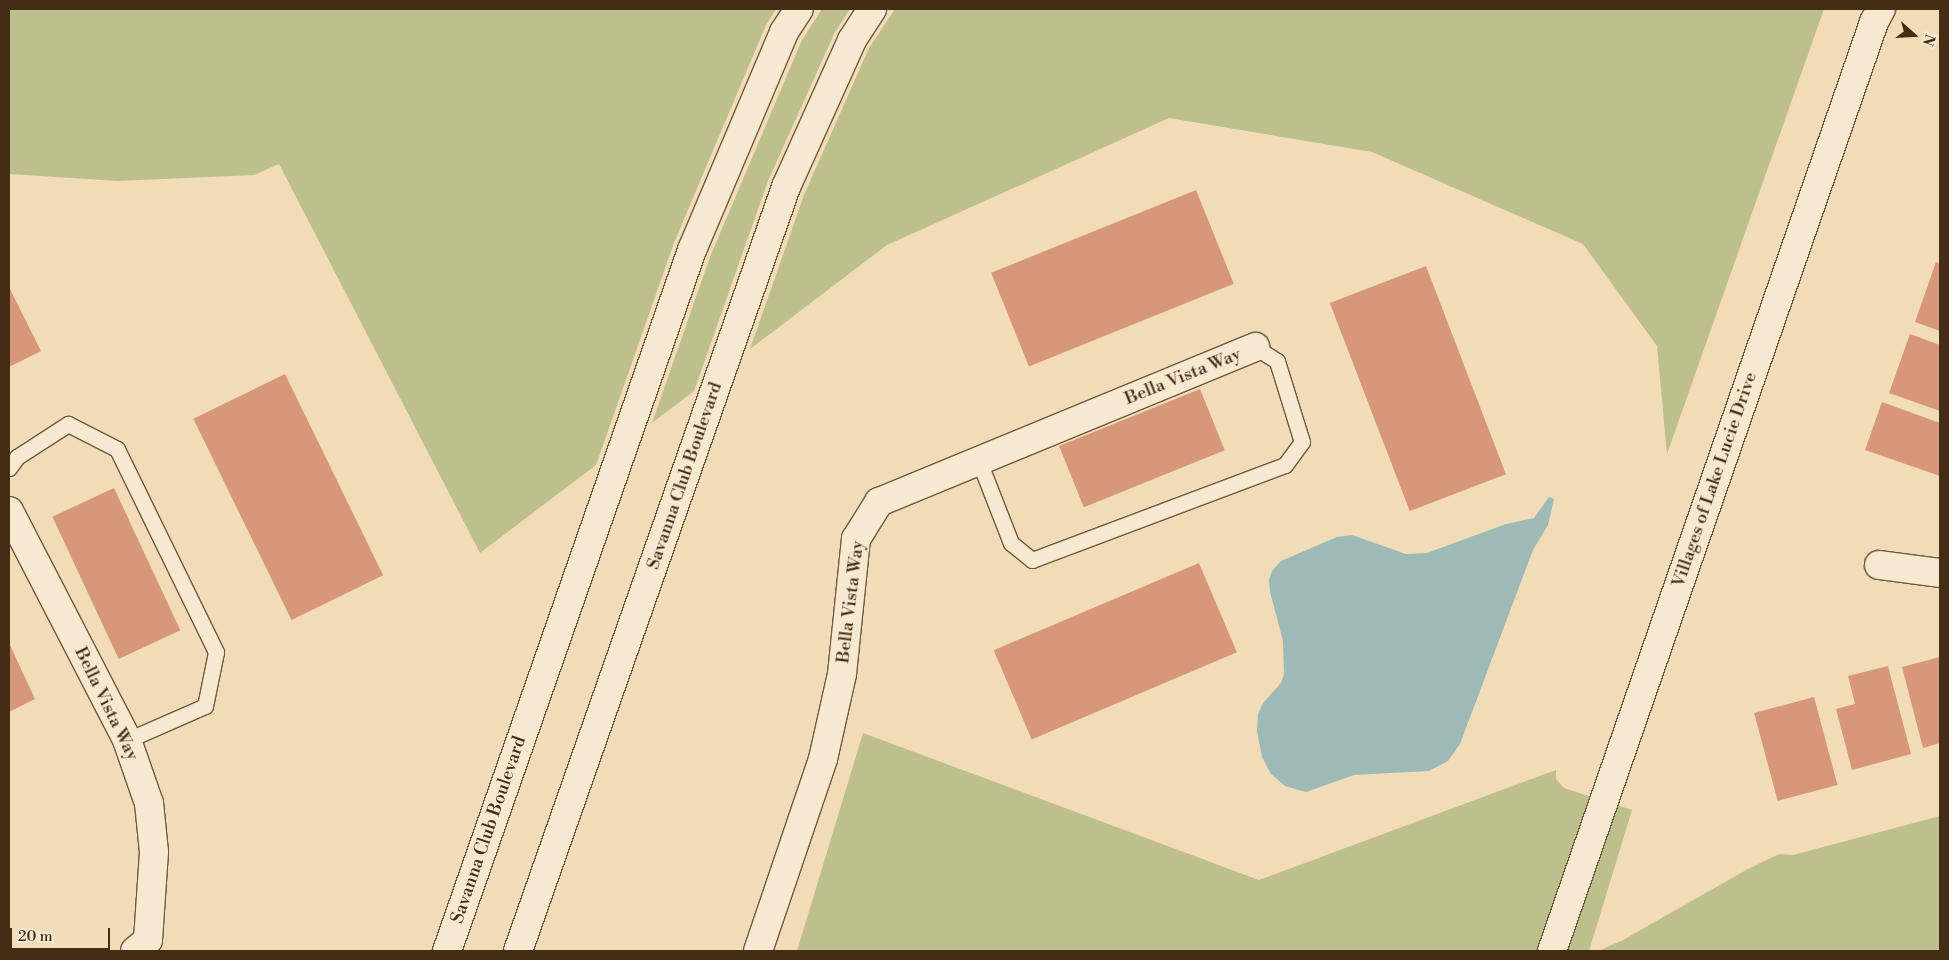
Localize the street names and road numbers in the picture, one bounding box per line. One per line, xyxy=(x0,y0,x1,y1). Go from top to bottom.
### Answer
street label: Bella Vista Way xyxy=(1122,344,1244,410)
street label: Villages of Lake Lucie Drive xyxy=(1668,370,1762,590)
street label: Savanna Club Boulevard xyxy=(643,379,727,573)
street label: Bella Vista Way xyxy=(833,539,869,665)
street label: Bella Vista Way xyxy=(69,644,143,764)
street label: Savanna Club Boulevard xyxy=(447,733,531,927)

